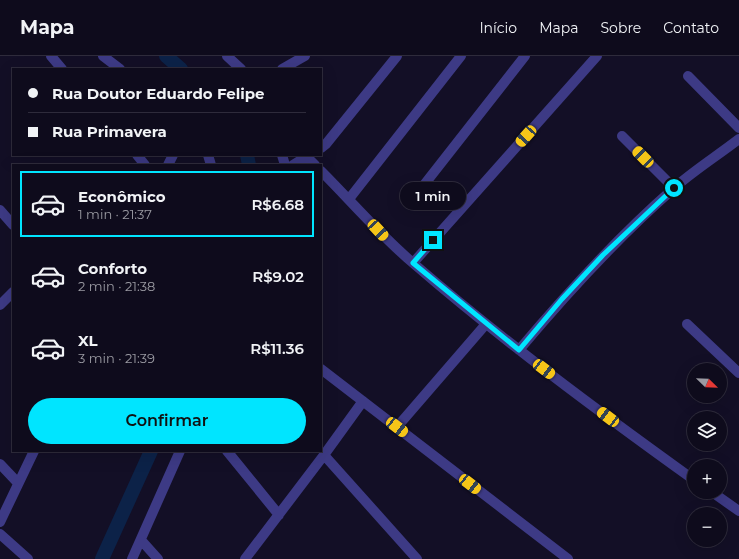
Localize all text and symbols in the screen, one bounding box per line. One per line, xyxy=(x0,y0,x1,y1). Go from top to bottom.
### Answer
text: Mapa xyxy=(20,16,75,39)
text: Início xyxy=(479,19,517,37)
text: Mapa xyxy=(539,19,579,37)
text: Sobre xyxy=(601,19,641,37)
text: Contato xyxy=(663,19,719,37)
text: Rua Doutor Eduardo Felipe xyxy=(52,84,265,103)
text: Rua Primavera xyxy=(52,122,167,141)
car xyxy=(514,123,538,149)
car xyxy=(630,144,656,170)
route start xyxy=(665,179,683,197)
callout: 1 min xyxy=(400,182,466,210)
icon: car xyxy=(30,186,66,222)
text: Econômico xyxy=(78,187,166,206)
text: 1 min xyxy=(416,188,450,204)
text: R$6.68 xyxy=(251,195,304,214)
text: 1 min · 21:37 xyxy=(78,206,152,222)
car xyxy=(365,217,391,243)
route end xyxy=(424,231,442,249)
icon: car xyxy=(30,258,66,294)
text: Conforto xyxy=(78,259,147,278)
text: R$9.02 xyxy=(252,267,304,286)
text: 2 min · 21:38 xyxy=(78,278,155,294)
icon: car xyxy=(30,330,66,366)
text: XL xyxy=(78,331,97,350)
text: R$11.36 xyxy=(250,339,304,358)
text: 3 min · 21:39 xyxy=(78,350,155,366)
car xyxy=(531,357,557,381)
north arrow xyxy=(687,363,727,403)
map controls xyxy=(687,363,727,547)
button: Confirmar xyxy=(28,398,306,444)
car xyxy=(595,405,621,429)
button: layers xyxy=(687,411,727,451)
car xyxy=(384,415,410,439)
button: + xyxy=(687,459,727,499)
car xyxy=(457,472,483,496)
button: − xyxy=(687,507,727,547)

